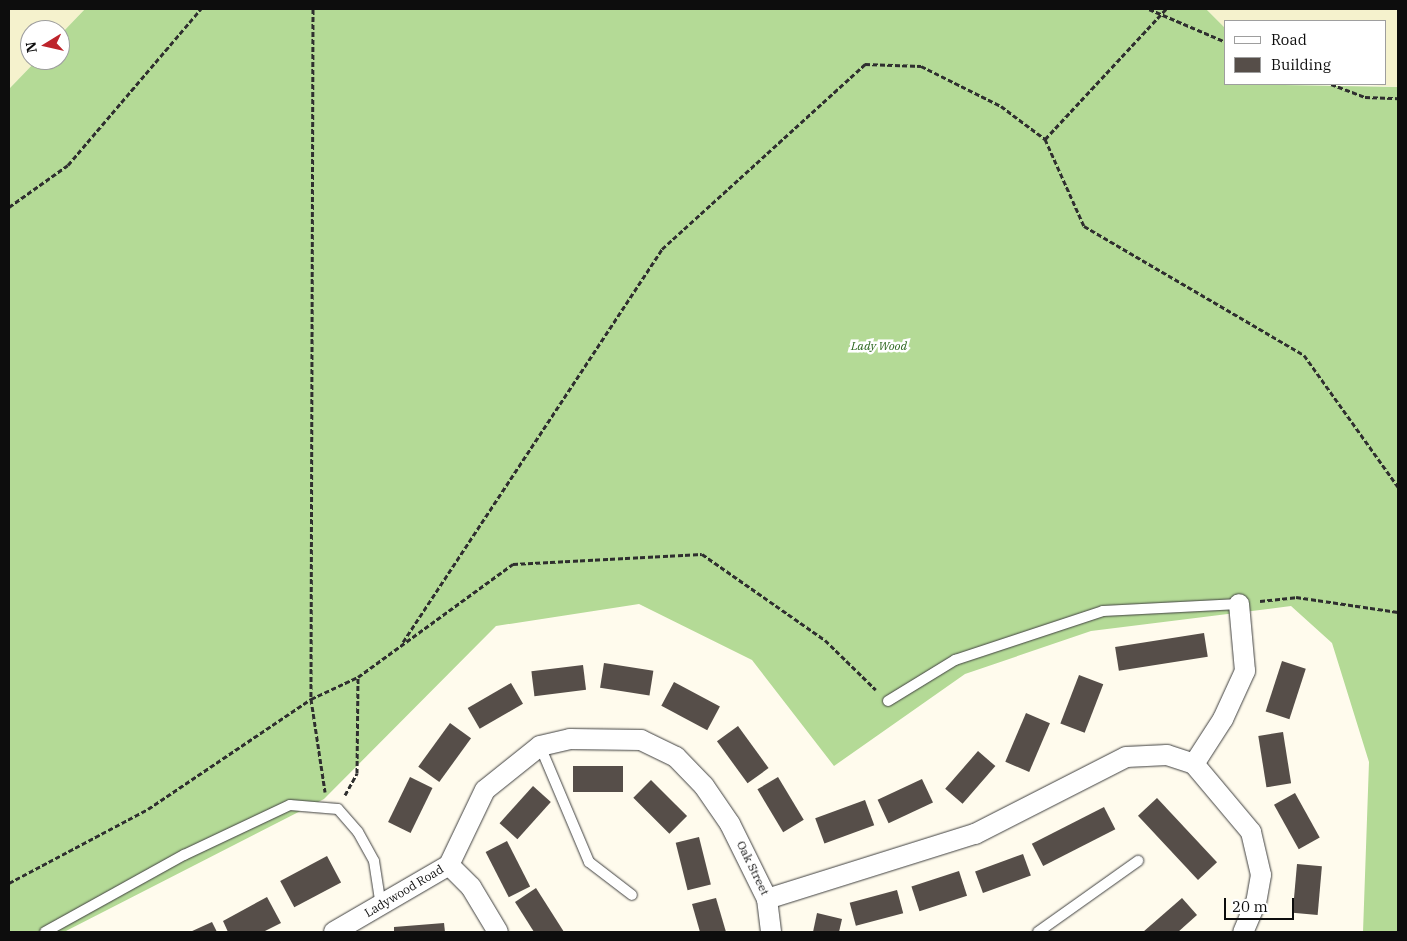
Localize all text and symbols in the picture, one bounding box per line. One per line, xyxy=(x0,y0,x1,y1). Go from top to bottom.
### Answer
north arrow xyxy=(20,20,70,70)
legend xyxy=(1224,20,1387,85)
text: Road xyxy=(1271,30,1307,49)
text: N xyxy=(21,40,41,54)
text: Building xyxy=(1271,55,1331,74)
park label: Lady Wood xyxy=(851,339,907,353)
street label: Oak Street xyxy=(734,838,772,898)
street label: Ladywood Road xyxy=(362,862,446,920)
scale bar xyxy=(1227,888,1297,920)
text: 20 m xyxy=(1232,897,1268,916)

